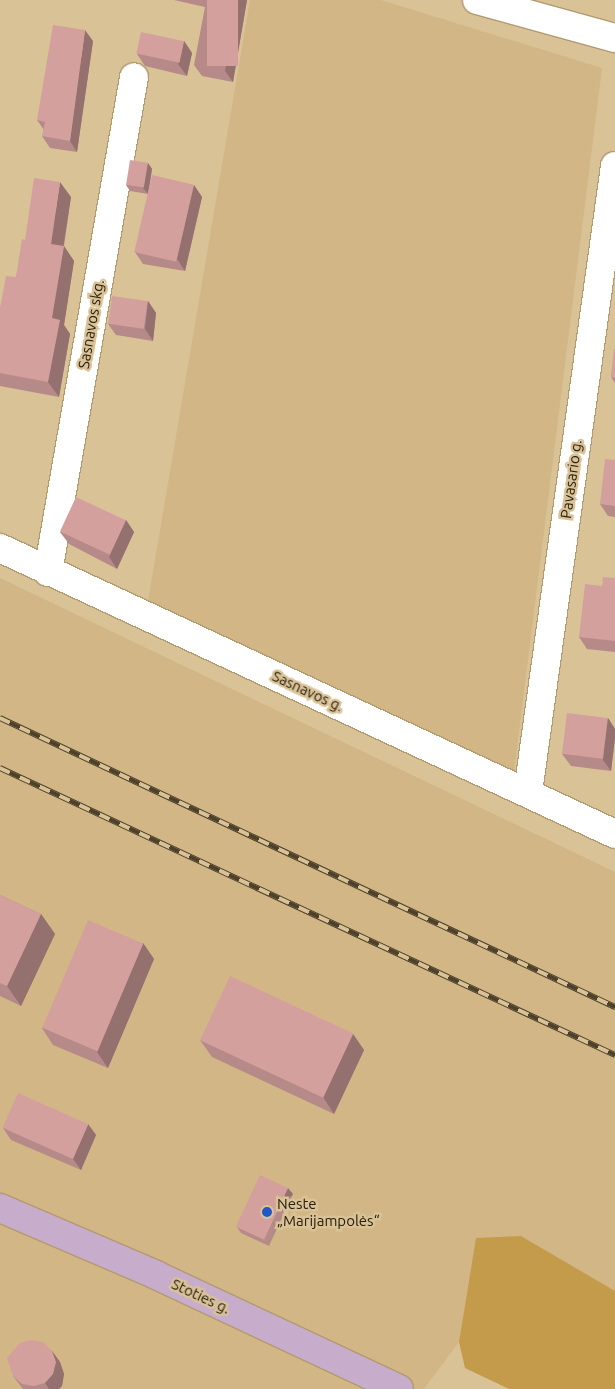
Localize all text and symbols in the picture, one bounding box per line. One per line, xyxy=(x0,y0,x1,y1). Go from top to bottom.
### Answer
street label: Sasnavos skg. xyxy=(74,278,108,370)
street label: Pavasario g. xyxy=(557,438,585,520)
street label: Sasnavos g. xyxy=(269,667,347,715)
place label: Neste „Marijampolės“ xyxy=(277,1194,380,1229)
marker: Neste „Marijampolės“ xyxy=(261,1206,273,1218)
street label: Stoties g. xyxy=(169,1275,233,1317)

